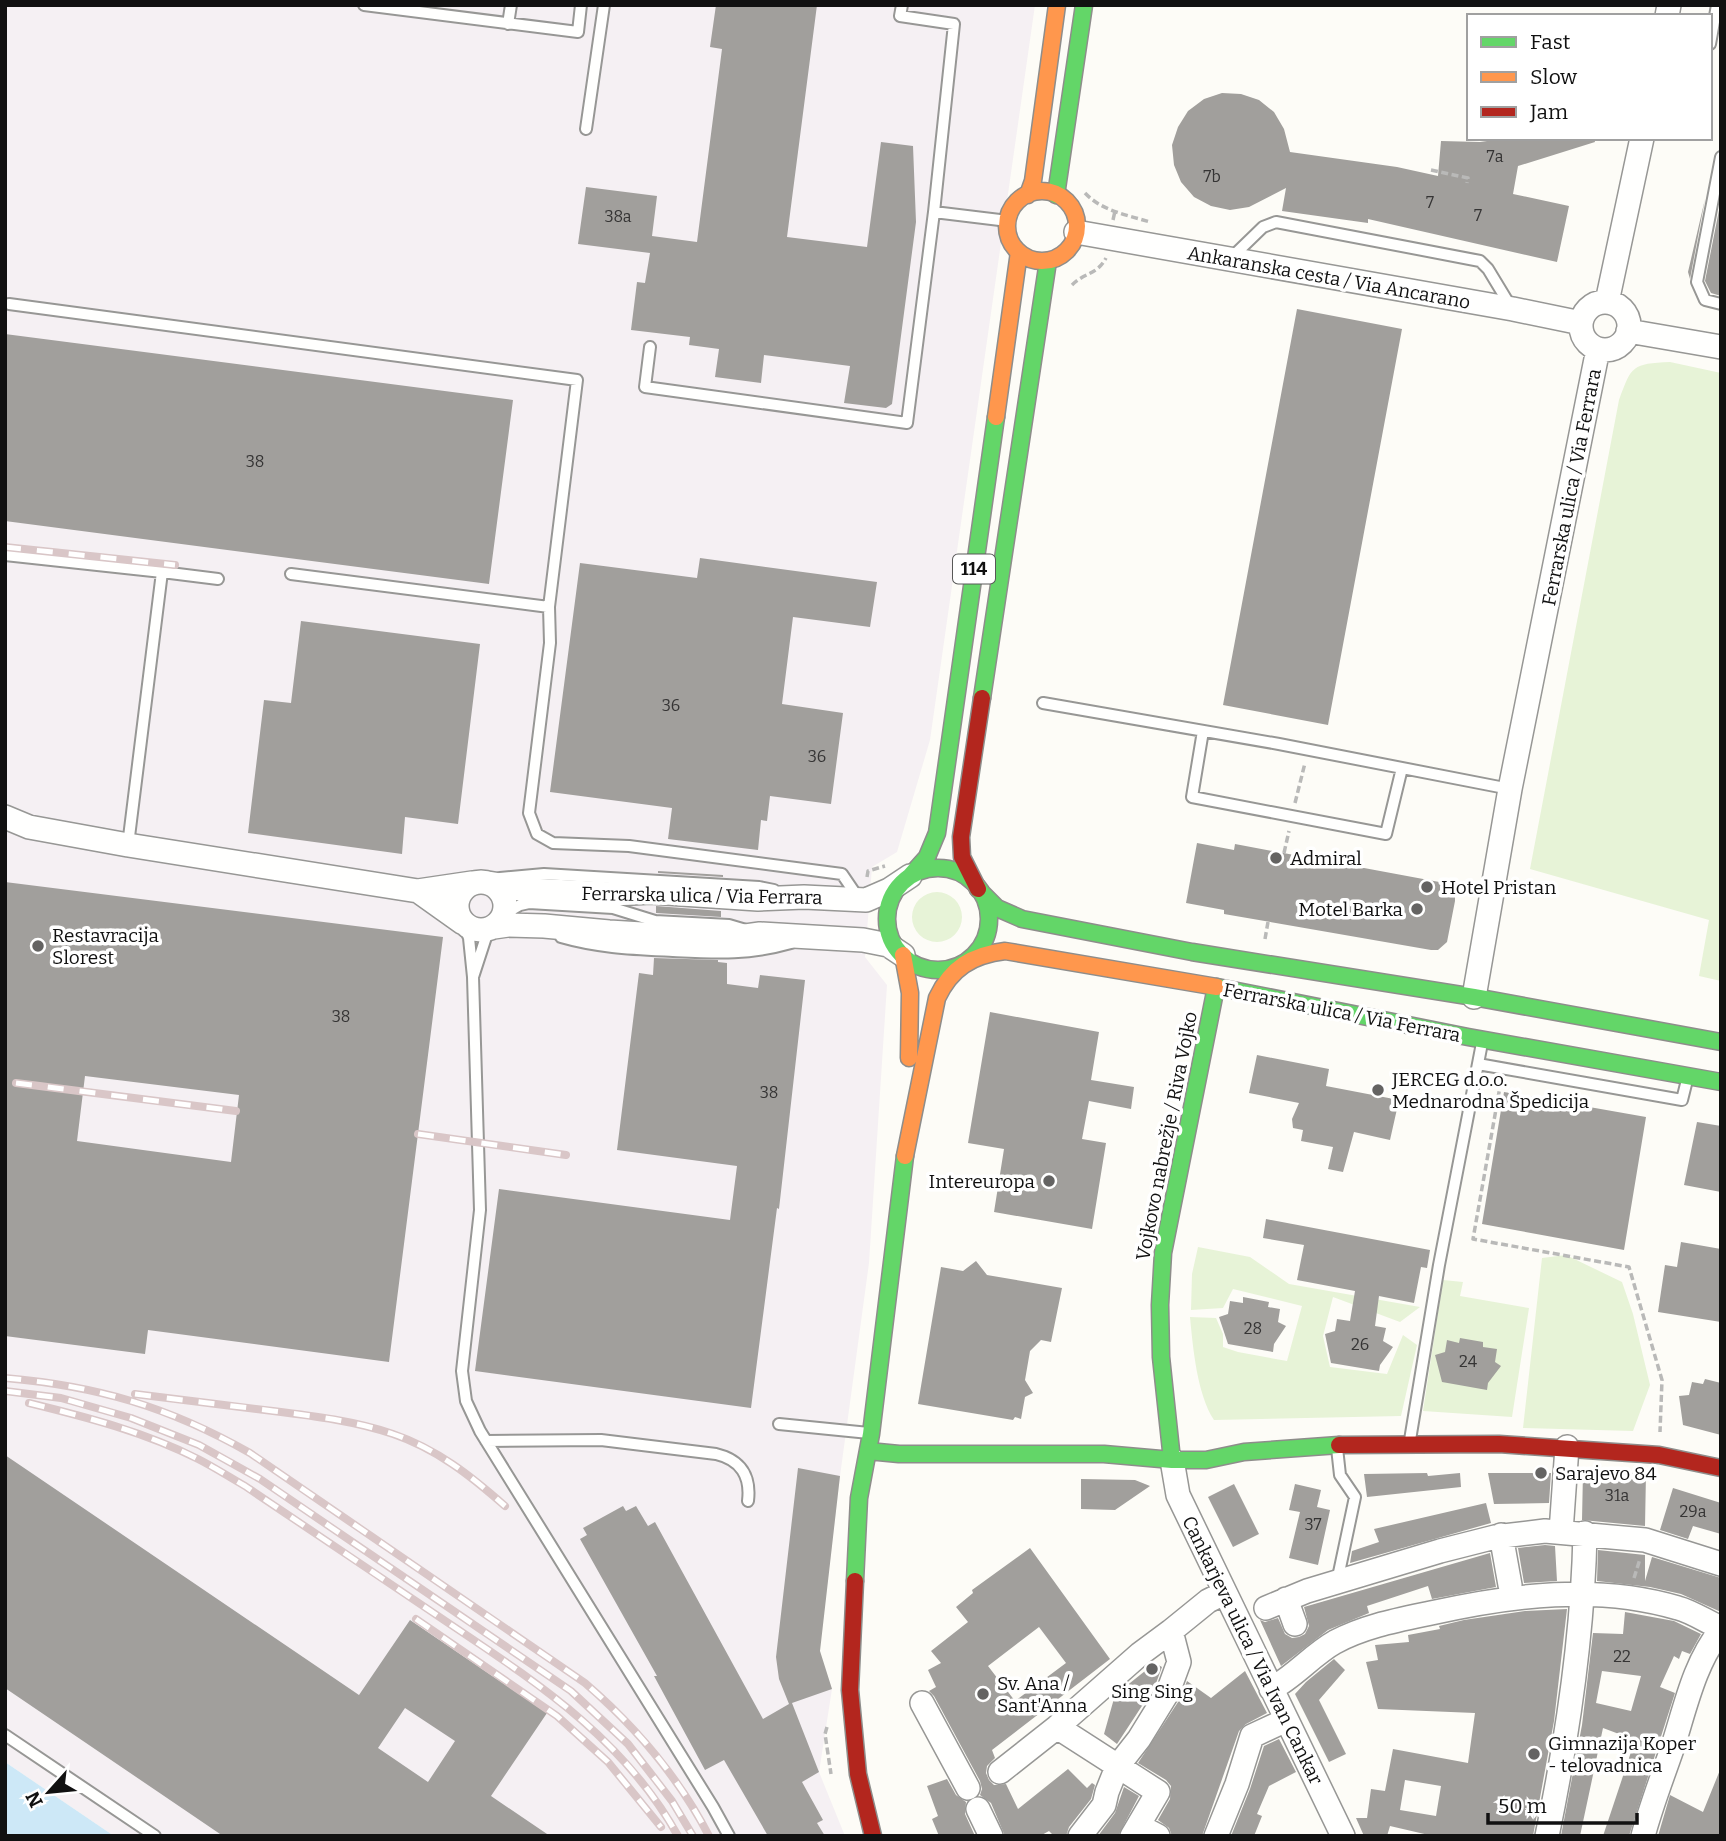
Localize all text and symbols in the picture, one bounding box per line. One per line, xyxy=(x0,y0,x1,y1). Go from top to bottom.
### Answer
legend xyxy=(1467,14,1712,140)
text: Fast xyxy=(1530,29,1571,55)
text: Slow xyxy=(1530,64,1577,90)
text: Jam xyxy=(1529,99,1568,125)
house number: 7a xyxy=(1487,147,1504,166)
house number: 7b xyxy=(1203,167,1221,186)
house number: 7 xyxy=(1426,193,1434,212)
house number: 7 xyxy=(1474,206,1482,225)
house number: 38a xyxy=(604,207,632,226)
street label: Ankaranska cesta / Via Ancarano xyxy=(1186,241,1472,314)
street label: Ferrarska ulica / Via Ferrara xyxy=(1537,366,1606,608)
house number: 38 xyxy=(246,452,264,471)
road number: 114 xyxy=(953,554,995,584)
house number: 36 xyxy=(662,696,680,715)
house number: 36 xyxy=(808,747,826,766)
place label: Admiral xyxy=(1290,847,1362,870)
marker: Admiral xyxy=(1268,850,1284,866)
place label: Hotel Pristan xyxy=(1441,876,1556,899)
marker: Hotel Pristan xyxy=(1419,879,1435,895)
street label: Ferrarska ulica / Via Ferrara xyxy=(581,882,823,909)
place label: Motel Barka xyxy=(1298,898,1404,921)
marker: Motel Barka xyxy=(1409,901,1425,917)
place label: Restavracija Slorest xyxy=(52,924,160,969)
marker: Restavracija Slorest xyxy=(30,938,46,954)
street label: Ferrarska ulica / Via Ferrara xyxy=(1221,978,1463,1047)
house number: 38 xyxy=(332,1007,350,1026)
street label: Vojkovo nabrežje / Riva Vojko xyxy=(1131,1010,1202,1263)
place label: JERCEG d.o.o. Mednarodna Špedicija xyxy=(1391,1068,1590,1113)
marker: JERCEG d.o.o. Mednarodna Špedicija xyxy=(1370,1082,1386,1098)
house number: 38 xyxy=(760,1083,778,1102)
place label: Intereuropa xyxy=(929,1170,1036,1193)
marker: Intereuropa xyxy=(1041,1173,1057,1189)
house number: 28 xyxy=(1244,1319,1262,1338)
house number: 26 xyxy=(1351,1335,1369,1354)
house number: 24 xyxy=(1459,1352,1478,1371)
place label: Sarajevo 84 xyxy=(1555,1462,1657,1485)
marker: Sarajevo 84 xyxy=(1533,1465,1549,1481)
house number: 31a xyxy=(1605,1486,1629,1505)
house number: 29a xyxy=(1680,1502,1707,1521)
street label: Cankarjeva ulica / Via Ivan Cankar xyxy=(1177,1512,1328,1789)
house number: 37 xyxy=(1304,1515,1322,1534)
house number: 22 xyxy=(1613,1647,1631,1666)
marker: Sing Sing xyxy=(1144,1661,1160,1677)
place label: Sv. Ana / Sant'Anna xyxy=(997,1672,1088,1717)
place label: Sing Sing xyxy=(1111,1680,1193,1703)
marker: Sv. Ana / Sant'Anna xyxy=(975,1686,991,1702)
place label: Gimnazija Koper - telovadnica xyxy=(1548,1732,1697,1777)
marker: Gimnazija Koper - telovadnica xyxy=(1526,1746,1542,1762)
north arrow xyxy=(14,1757,84,1827)
scale bar xyxy=(1488,1782,1637,1826)
text: N xyxy=(21,1787,48,1811)
text: 50 m xyxy=(1498,1793,1547,1819)

